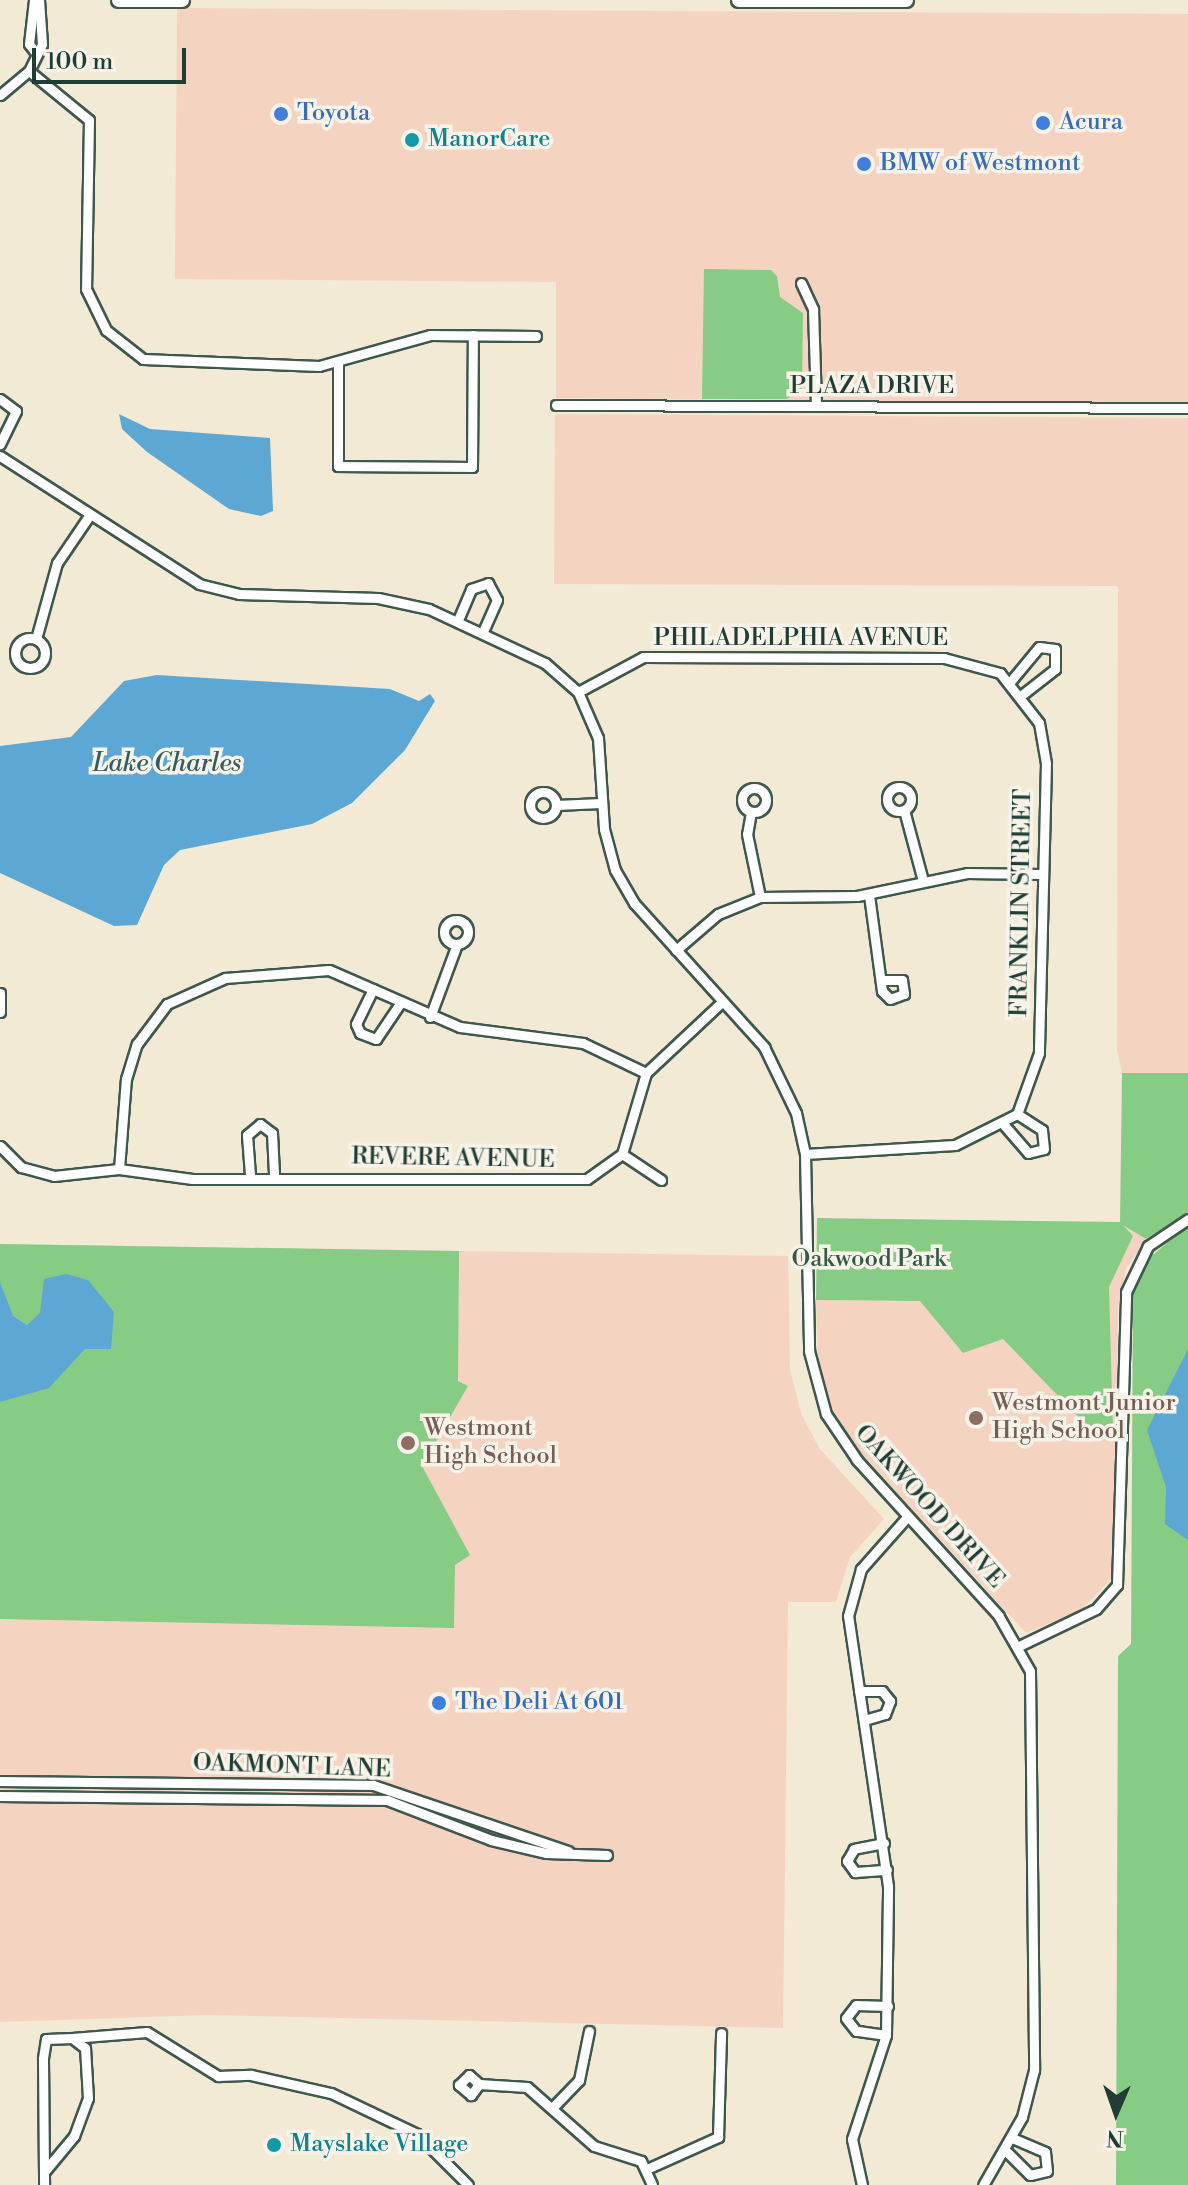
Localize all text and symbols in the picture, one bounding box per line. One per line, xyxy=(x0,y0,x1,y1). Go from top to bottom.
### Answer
scale bar xyxy=(36,32,190,82)
text: 100 m xyxy=(46,47,113,77)
place label: Toyota xyxy=(297,100,370,128)
marker: Toyota xyxy=(272,105,290,123)
place label: Acura xyxy=(1059,109,1123,137)
marker: Acura xyxy=(1034,114,1052,132)
place label: ManorCare xyxy=(428,126,550,154)
marker: ManorCare xyxy=(403,131,421,149)
place label: BMW of Westmont xyxy=(880,150,1080,178)
marker: BMW of Westmont xyxy=(855,155,873,173)
street label: PLAZA DRIVE xyxy=(790,373,954,401)
street label: PHILADELPHIA AVENUE xyxy=(654,625,948,653)
water label: Lake Charles xyxy=(93,748,241,780)
street label: FRANKLIN STREET xyxy=(1006,789,1038,1017)
street label: REVERE AVENUE xyxy=(351,1143,555,1175)
park label: Oakwood Park xyxy=(791,1246,947,1274)
place label: Westmont Junior High School xyxy=(992,1390,1176,1446)
marker: Westmont Junior High School xyxy=(967,1409,985,1427)
place label: Westmont High School xyxy=(424,1415,557,1471)
street label: OAKWOOD DRIVE xyxy=(848,1419,1010,1595)
marker: Westmont High School xyxy=(399,1434,417,1452)
place label: The Deli At 601 xyxy=(455,1689,623,1717)
marker: The Deli At 601 xyxy=(430,1694,448,1712)
street label: OAKMONT LANE xyxy=(192,1749,392,1785)
north arrow xyxy=(1076,2073,1156,2153)
text: N xyxy=(1106,2124,1124,2151)
place label: Mayslake Village xyxy=(290,2131,468,2159)
marker: Mayslake Village xyxy=(265,2136,283,2154)

